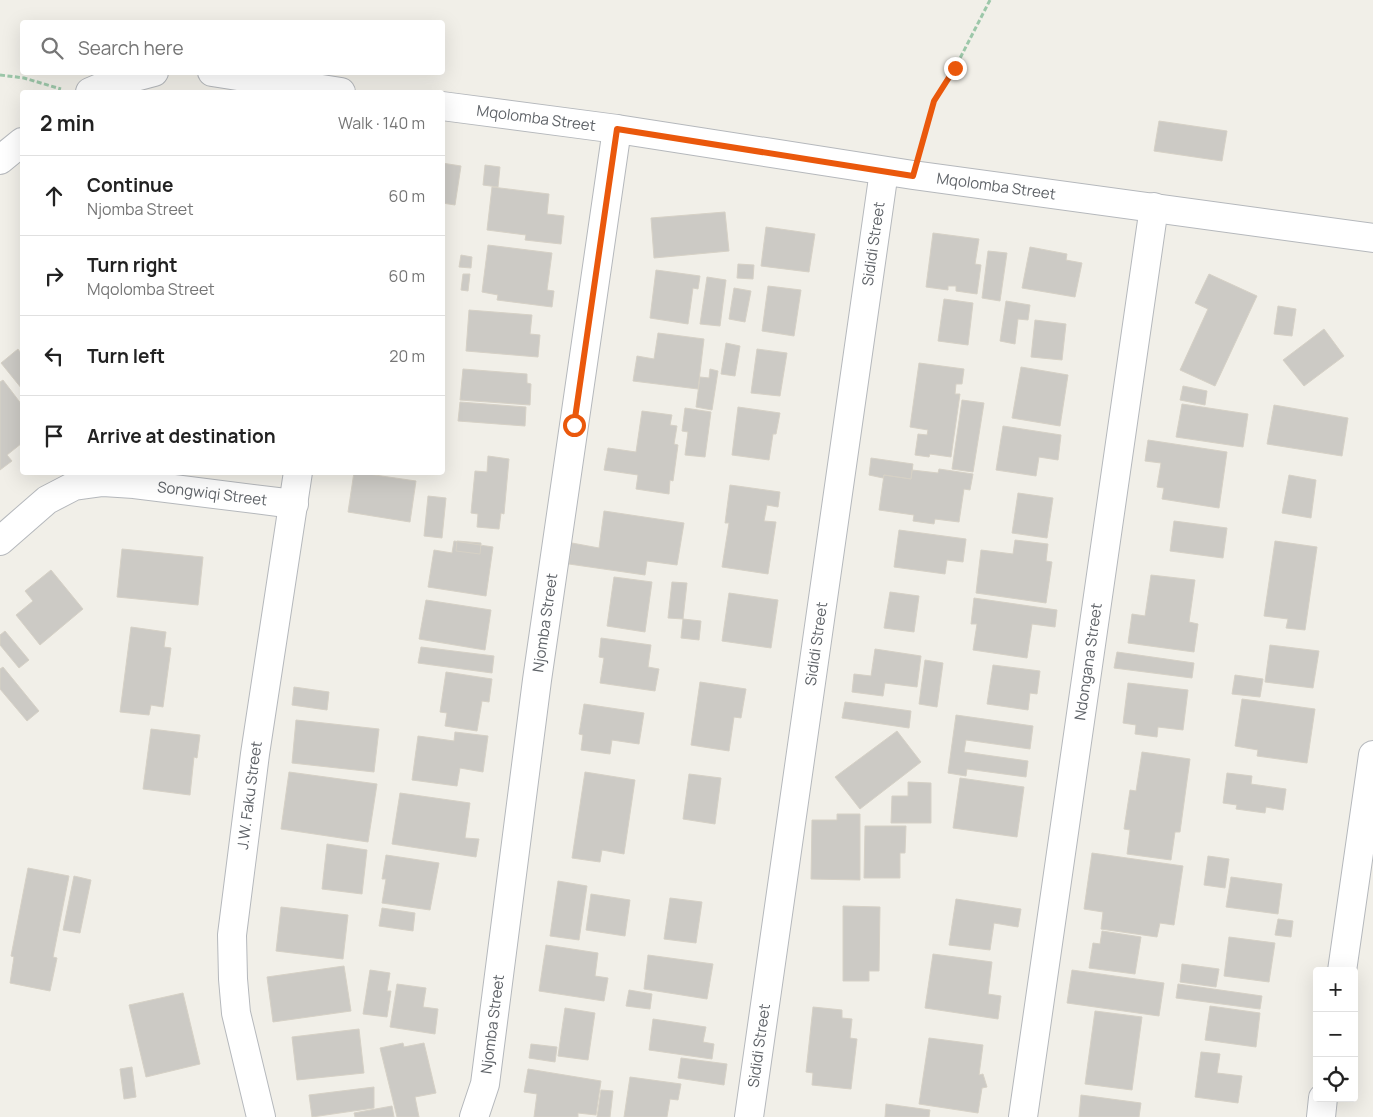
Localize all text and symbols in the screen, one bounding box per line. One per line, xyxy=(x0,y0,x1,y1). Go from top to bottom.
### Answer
search box xyxy=(20,20,445,75)
icon: search xyxy=(38,34,66,62)
text: Search here xyxy=(78,35,184,61)
route end xyxy=(944,57,967,80)
street label: Mqolomba Street xyxy=(475,100,597,136)
text: 2 min xyxy=(40,109,95,137)
text: Walk · 140 m xyxy=(338,112,425,134)
street label: Mqolomba Street xyxy=(935,167,1057,204)
text: Continue xyxy=(87,172,173,198)
icon: ahead xyxy=(40,182,68,210)
text: 60 m xyxy=(389,185,425,207)
text: Njomba Street xyxy=(87,198,194,220)
street label: Sididi Street xyxy=(857,200,889,287)
text: Turn right xyxy=(87,252,177,278)
icon: right xyxy=(40,262,68,290)
text: 60 m xyxy=(389,265,425,287)
text: Mqolomba Street xyxy=(87,278,215,300)
icon: left xyxy=(40,342,68,370)
text: Turn left xyxy=(87,343,165,369)
text: 20 m xyxy=(389,345,425,367)
route start xyxy=(563,414,586,437)
icon: arrive xyxy=(40,422,68,450)
text: Arrive at destination xyxy=(87,423,276,449)
street label: Songwiqi Street xyxy=(156,476,268,511)
street label: Njomba Street xyxy=(527,572,562,674)
street label: Sididi Street xyxy=(800,600,832,687)
street label: Ndongana Street xyxy=(1069,601,1107,722)
street label: J.W. Faku Street xyxy=(232,740,267,851)
map controls xyxy=(1313,967,1358,1102)
button: + xyxy=(1313,967,1358,1012)
street label: Njomba Street xyxy=(475,973,509,1075)
street label: Sididi Street xyxy=(742,1002,775,1089)
button: − xyxy=(1313,1012,1358,1057)
button: locate xyxy=(1313,1057,1358,1102)

